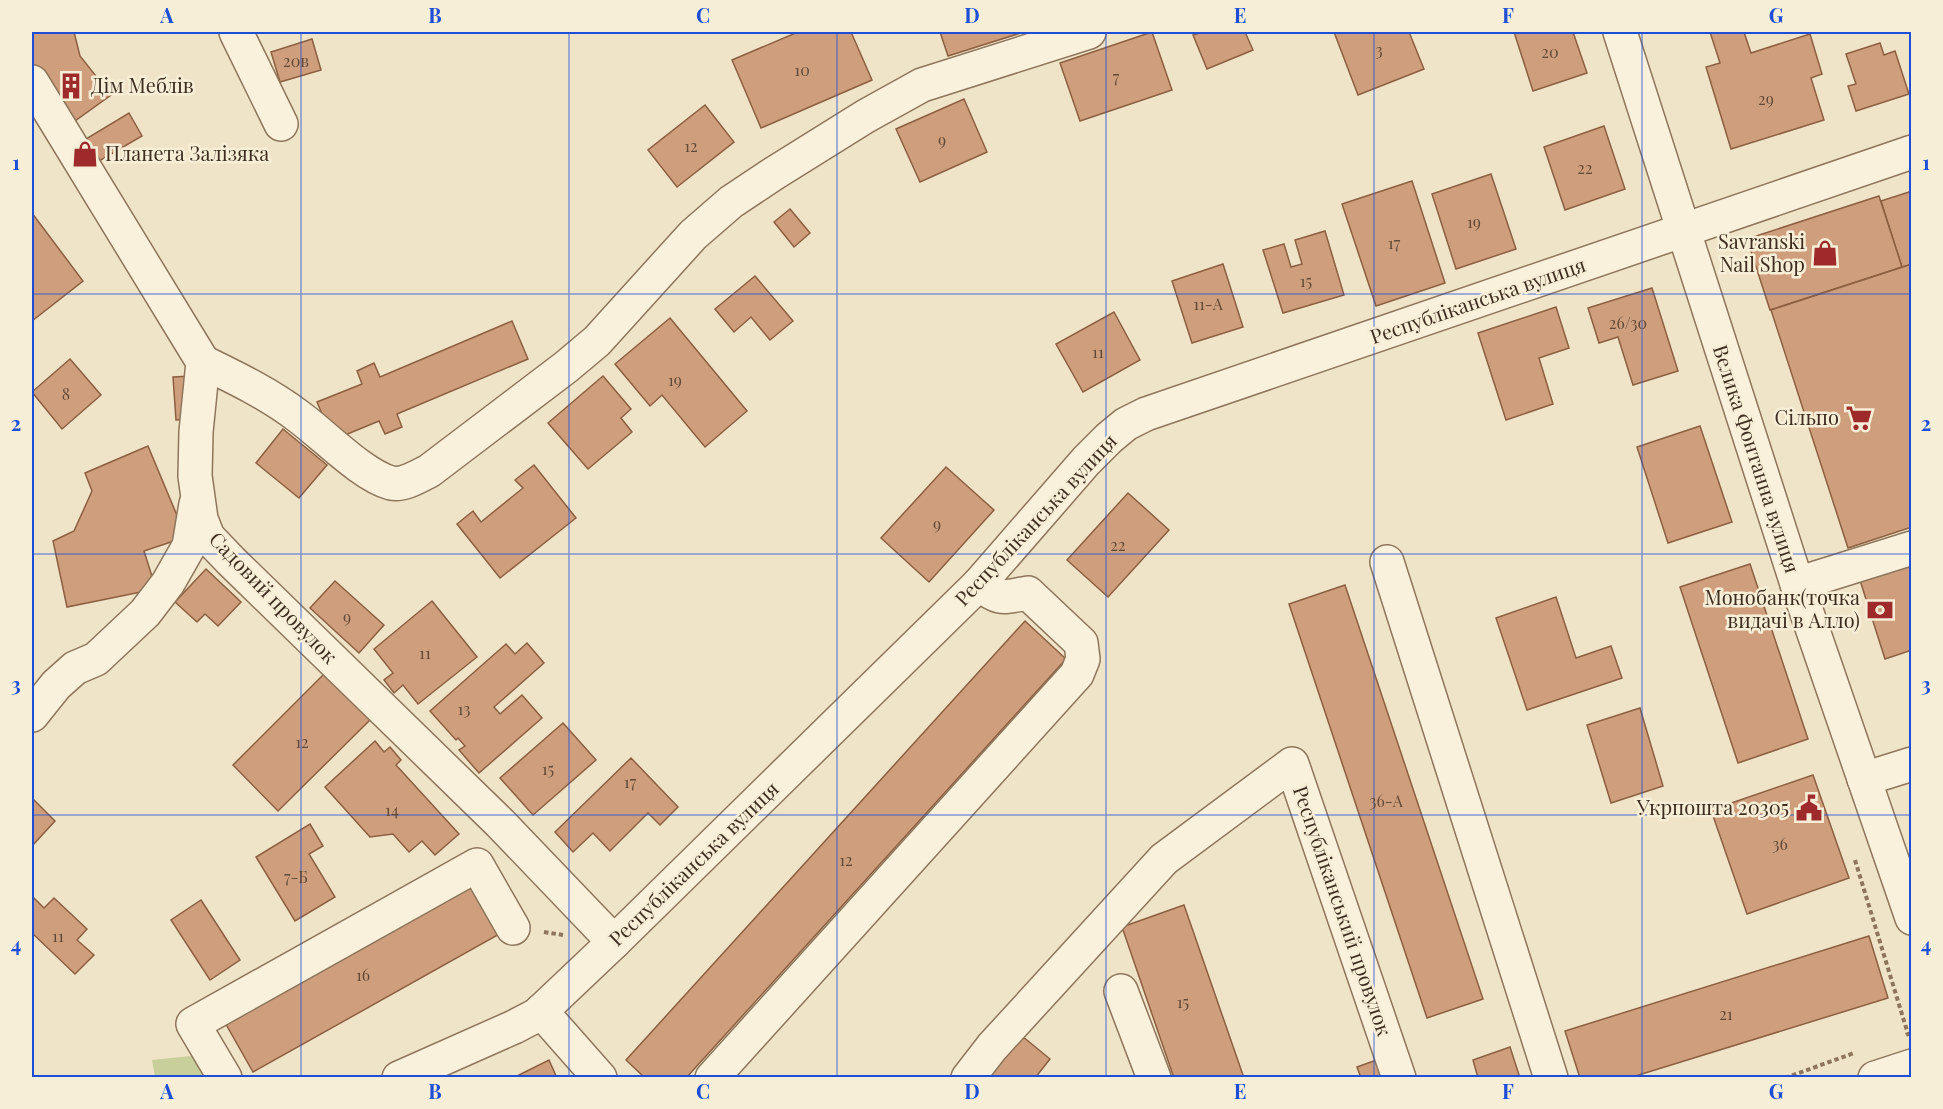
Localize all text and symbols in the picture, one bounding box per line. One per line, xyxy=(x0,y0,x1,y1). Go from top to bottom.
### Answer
text: A xyxy=(159,1,174,28)
text: B xyxy=(428,1,442,28)
text: C xyxy=(696,1,710,28)
text: D xyxy=(964,1,980,28)
text: E xyxy=(1234,1,1246,28)
text: F xyxy=(1502,1,1514,28)
text: G xyxy=(1769,1,1784,28)
house number: 3 xyxy=(1375,39,1383,60)
house number: 20 xyxy=(1541,41,1559,62)
house number: 20в xyxy=(283,50,309,71)
house number: 10 xyxy=(794,59,810,80)
house number: 7 xyxy=(1113,66,1120,87)
building icon: Дім Меблів xyxy=(56,71,86,101)
place label: Дім Меблів xyxy=(91,71,194,98)
house number: 29 xyxy=(1758,88,1774,109)
house number: 9 xyxy=(938,129,946,150)
house number: 12 xyxy=(684,135,698,156)
shop icon: Планета Залізяка xyxy=(70,139,100,169)
place label: Планета Залізяка xyxy=(105,139,269,166)
text: 1 xyxy=(12,148,20,175)
text: 1 xyxy=(1922,148,1930,175)
house number: 22 xyxy=(1577,157,1593,178)
house number: 19 xyxy=(1467,211,1481,232)
place label: Savranski Nail Shop xyxy=(1718,227,1805,277)
house number: 17 xyxy=(1388,232,1401,253)
shop icon: Savranski Nail Shop xyxy=(1810,238,1840,268)
street label: Республіканська вулиця xyxy=(1366,250,1589,349)
house number: 15 xyxy=(1300,270,1312,291)
house number: 11-А xyxy=(1193,293,1224,314)
house number: 26/30 xyxy=(1609,312,1647,333)
house number: 11 xyxy=(1092,341,1104,362)
street label: Велика Фонтанна вулиця xyxy=(1708,341,1807,576)
house number: 19 xyxy=(668,369,682,390)
house number: 8 xyxy=(62,383,70,404)
place label: Сільпо xyxy=(1775,403,1839,430)
supermarket icon: Сільпо xyxy=(1844,403,1874,433)
text: 2 xyxy=(11,409,21,436)
text: 2 xyxy=(1921,409,1931,436)
street label: Республіканська вулиця xyxy=(948,427,1122,611)
house number: 9 xyxy=(933,513,941,534)
street label: Садовий провулок xyxy=(204,525,344,669)
house number: 22 xyxy=(1110,534,1126,555)
place label: Монобанк(точка видачі в Алло) xyxy=(1705,583,1860,633)
bank icon: Монобанк(точка видачі в Алло) xyxy=(1865,595,1895,625)
house number: 9 xyxy=(343,606,351,627)
house number: 11 xyxy=(419,642,431,663)
text: 3 xyxy=(11,670,21,697)
text: 3 xyxy=(1921,670,1931,697)
house number: 13 xyxy=(458,698,470,719)
house number: 12 xyxy=(295,731,309,752)
house number: 15 xyxy=(542,758,554,779)
house number: 17 xyxy=(624,771,637,792)
street label: Республіканська вулиця xyxy=(602,774,784,951)
street label: Республіканський провулок xyxy=(1288,782,1399,1040)
house number: 36-А xyxy=(1369,790,1404,811)
place label: Укрпошта 20305 xyxy=(1636,793,1789,820)
public building icon: Укрпошта 20305 xyxy=(1794,793,1824,823)
house number: 14 xyxy=(385,799,399,820)
house number: 36 xyxy=(1772,833,1788,854)
house number: 12 xyxy=(839,849,853,870)
house number: 7-Б xyxy=(284,866,308,887)
house number: 11 xyxy=(52,925,64,946)
text: 4 xyxy=(11,930,21,957)
text: 4 xyxy=(1921,930,1931,957)
house number: 16 xyxy=(356,964,370,985)
house number: 15 xyxy=(1177,991,1189,1012)
house number: 21 xyxy=(1719,1003,1733,1024)
text: A xyxy=(159,1077,174,1104)
text: B xyxy=(428,1077,442,1104)
text: C xyxy=(696,1077,710,1104)
text: D xyxy=(964,1077,980,1104)
text: E xyxy=(1234,1077,1246,1104)
text: F xyxy=(1502,1077,1514,1104)
text: G xyxy=(1769,1077,1784,1104)

